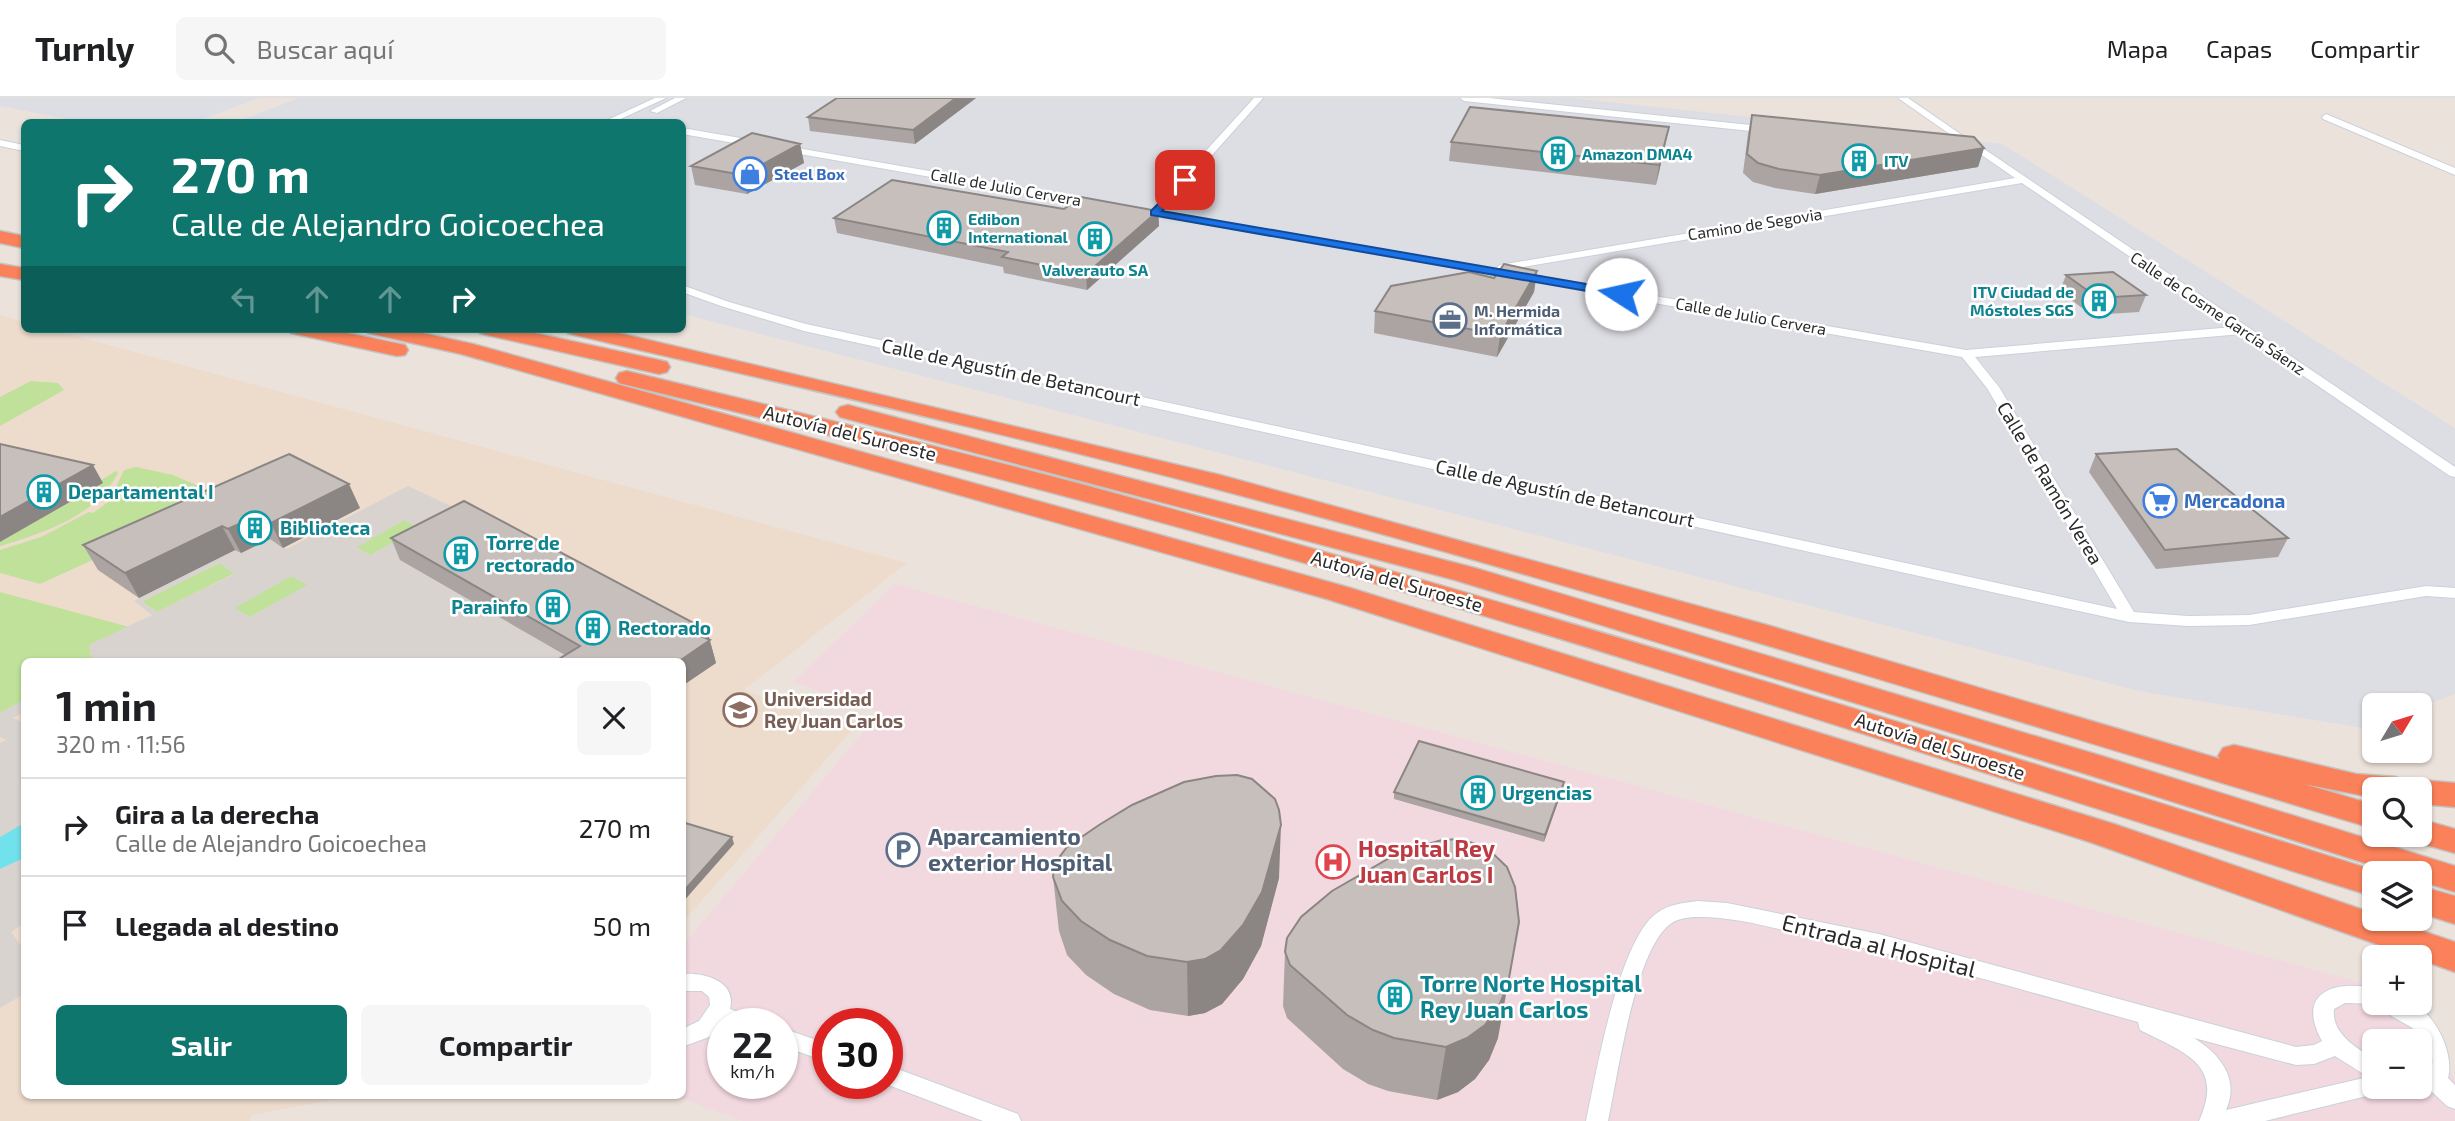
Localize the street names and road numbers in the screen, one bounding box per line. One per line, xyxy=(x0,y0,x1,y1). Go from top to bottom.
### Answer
street label: Calle de Julio Cervera xyxy=(929,164,1083,209)
street label: Camino de Segovia xyxy=(1686,203,1823,244)
street label: Calle de Cosme García Sáenz xyxy=(2127,247,2309,378)
street label: Calle de Julio Cervera xyxy=(1674,293,1828,338)
street label: Calle de Agustín de Betancourt xyxy=(880,333,1142,410)
street label: Calle de Ramón Verea xyxy=(1993,397,2108,568)
street label: Autovía del Suroeste xyxy=(761,400,939,465)
street label: Calle de Agustín de Betancourt xyxy=(1434,454,1696,531)
street label: Autovía del Suroeste xyxy=(1309,545,1486,616)
street label: Autovía del Suroeste xyxy=(1852,707,2028,784)
street label: Entrada al Hospital xyxy=(1779,907,1979,983)

